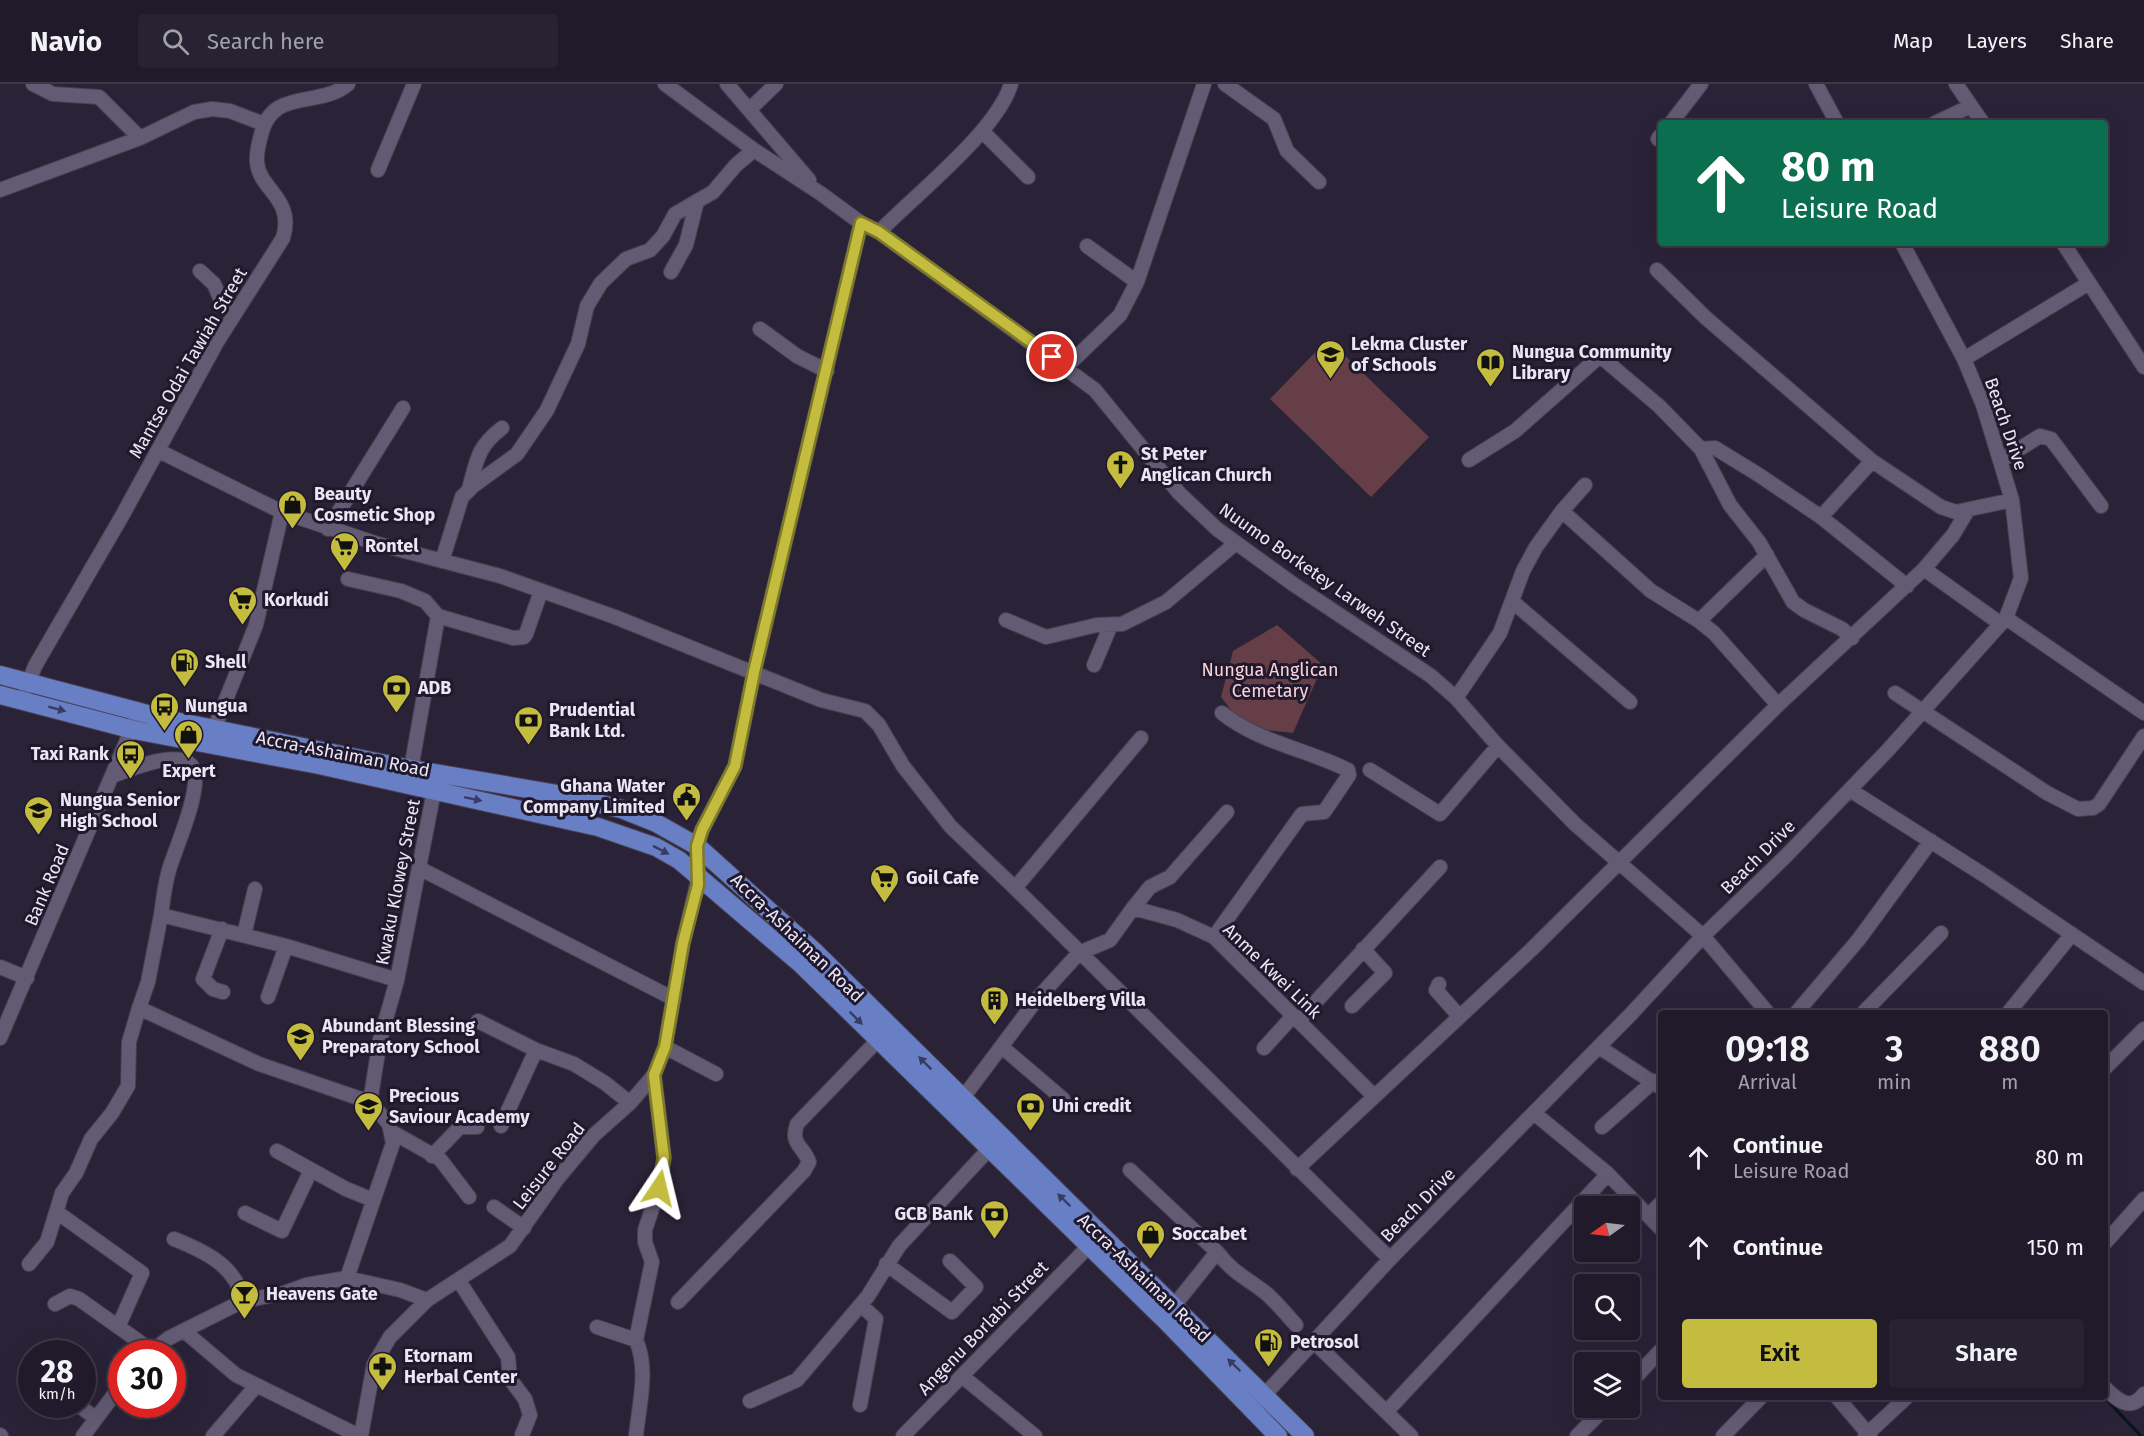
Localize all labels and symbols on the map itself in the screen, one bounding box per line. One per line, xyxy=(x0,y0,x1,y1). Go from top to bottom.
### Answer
street label: Mantse Odai Tawiah Street xyxy=(124,263,252,462)
pin xyxy=(1026,331,1077,382)
place label: Lekma Cluster of Schools xyxy=(1351,333,1468,376)
school or university icon: Lekma Cluster of Schools xyxy=(1314,338,1346,380)
place label: Nungua Community Library xyxy=(1512,341,1672,384)
library icon: Nungua Community Library xyxy=(1475,346,1507,388)
street label: Beach Drive xyxy=(1980,375,2032,473)
place label: St Peter Anglican Church xyxy=(1140,443,1272,486)
church icon: St Peter Anglican Church xyxy=(1104,448,1136,490)
place label: Beauty Cosmetic Shop xyxy=(314,483,435,526)
shop icon: Beauty Cosmetic Shop xyxy=(277,488,309,530)
street label: Nuumo Borketey Larweh Street xyxy=(1215,498,1435,662)
supermarket icon: Rontel xyxy=(328,530,360,572)
place label: Rontel xyxy=(365,535,419,557)
supermarket icon: Korkudi xyxy=(227,584,259,626)
place label: Korkudi xyxy=(264,589,329,611)
fuel station icon: Shell xyxy=(168,646,200,688)
place label: Shell xyxy=(205,651,247,673)
park label: Nungua Anglican Cemetary xyxy=(1202,659,1338,702)
bank icon: ADB xyxy=(381,672,413,714)
place label: ADB xyxy=(417,677,451,699)
bus stop icon: Nungua xyxy=(148,690,180,732)
place label: Nungua xyxy=(185,695,248,717)
place label: Prudential Bank Ltd. xyxy=(549,699,636,742)
bank icon: Prudential Bank Ltd. xyxy=(512,704,544,746)
one-way arrow xyxy=(48,705,66,714)
shop icon: Expert xyxy=(173,718,205,760)
street label: Accra-Ashaiman Road xyxy=(254,726,432,782)
bus stop icon: Taxi Rank xyxy=(114,738,146,780)
place label: Taxi Rank xyxy=(31,743,110,765)
place label: Expert xyxy=(162,760,217,782)
place label: Ghana Water Company Limited xyxy=(523,775,666,818)
public building icon: Ghana Water Company Limited xyxy=(670,780,702,822)
place label: Nungua Senior High School xyxy=(60,789,181,832)
school or university icon: Nungua Senior High School xyxy=(23,794,55,836)
one-way arrow xyxy=(464,795,482,805)
street label: Kwaku Klowey Street xyxy=(371,797,425,967)
street label: Beach Drive xyxy=(1716,815,1800,899)
street label: Bank Road xyxy=(20,841,74,929)
one-way arrow xyxy=(652,845,669,855)
supermarket icon: Goil Cafe xyxy=(869,862,901,904)
place label: Goil Cafe xyxy=(906,867,979,889)
street label: Accra-Ashaiman Road xyxy=(726,869,868,1007)
street label: Anme Kwei Link xyxy=(1218,919,1326,1024)
building icon: Heidelberg Villa xyxy=(978,984,1010,1026)
place label: Heidelberg Villa xyxy=(1015,989,1146,1011)
one-way arrow xyxy=(848,1010,862,1024)
place label: Abundant Blessing Preparatory School xyxy=(321,1015,480,1058)
school or university icon: Abundant Blessing Preparatory School xyxy=(285,1020,317,1062)
one-way arrow xyxy=(919,1056,933,1070)
place label: Precious Saviour Academy xyxy=(389,1085,530,1128)
school or university icon: Precious Saviour Academy xyxy=(352,1090,384,1132)
bank icon: Uni credit xyxy=(1015,1090,1047,1132)
place label: Uni credit xyxy=(1052,1095,1133,1117)
street label: Leisure Road xyxy=(508,1118,590,1214)
position arrow xyxy=(627,1156,691,1220)
street label: Beach Drive xyxy=(1376,1163,1460,1247)
one-way arrow xyxy=(1058,1193,1072,1207)
north arrow xyxy=(1574,1196,1640,1262)
bank icon: GCB Bank xyxy=(978,1198,1010,1240)
place label: GCB Bank xyxy=(894,1203,974,1225)
street label: Accra-Ashaiman Road xyxy=(1073,1209,1215,1347)
shop icon: Soccabet xyxy=(1135,1218,1167,1260)
place label: Soccabet xyxy=(1172,1223,1248,1245)
street label: Angenu Borlabi Street xyxy=(913,1256,1053,1400)
bar icon: Heavens Gate xyxy=(229,1278,261,1320)
place label: Heavens Gate xyxy=(266,1283,378,1305)
fuel station icon: Petrosol xyxy=(1253,1326,1285,1368)
place label: Petrosol xyxy=(1290,1331,1360,1353)
speed limit sign: 30 xyxy=(108,1340,186,1418)
place label: Etornam Herbal Center xyxy=(404,1345,518,1388)
pharmacy icon: Etornam Herbal Center xyxy=(367,1350,399,1392)
one-way arrow xyxy=(1227,1359,1241,1373)

